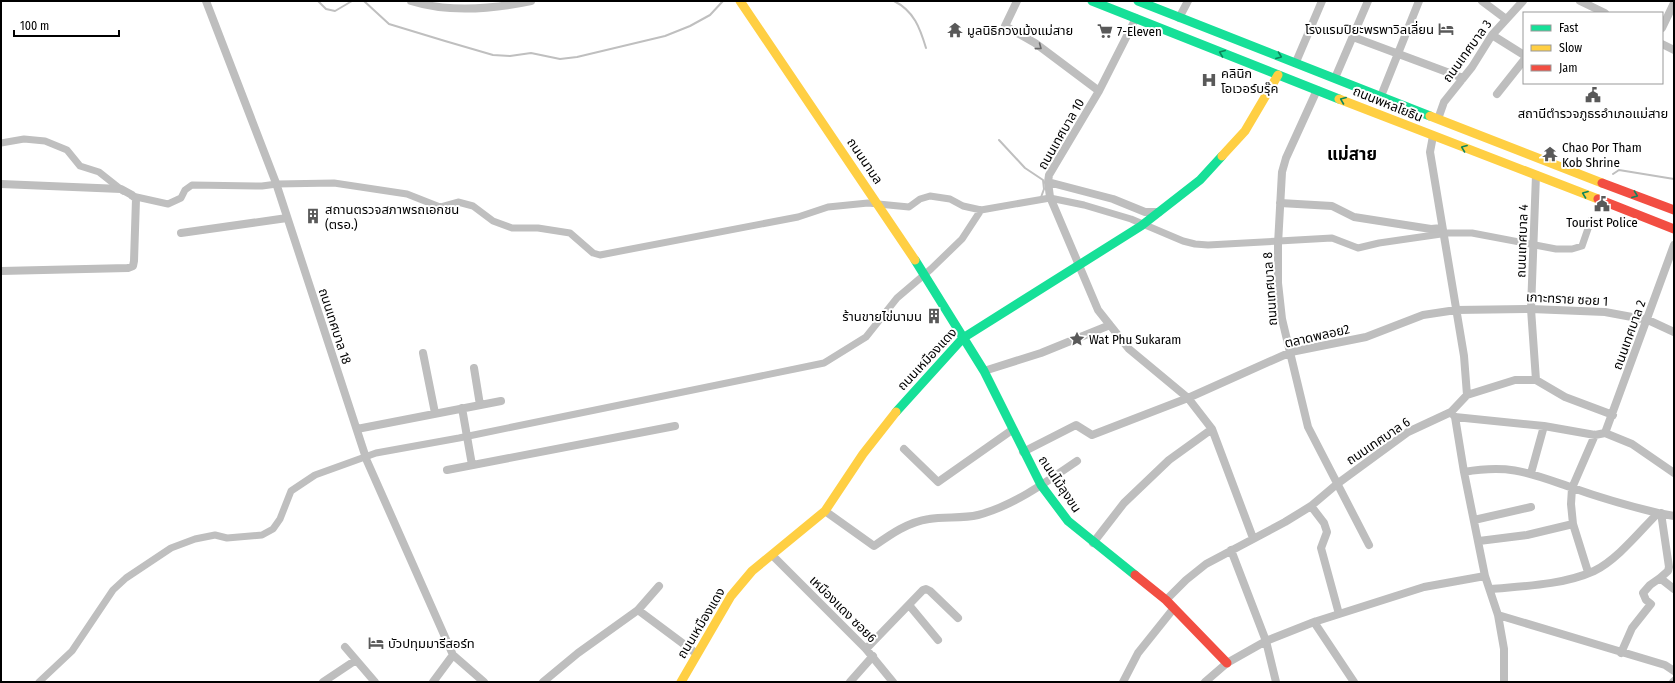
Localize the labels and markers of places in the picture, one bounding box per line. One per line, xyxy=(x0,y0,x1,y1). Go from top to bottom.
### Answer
place label: โรงแรมปิยะพรพาวิลเลี่ยน xyxy=(1305,20,1434,37)
hotel icon: โรงแรมปิยะพรพาวิลเลี่ยน xyxy=(1437,20,1455,38)
temple icon: มูลนิธิกวงเม้งแม่สาย xyxy=(946,21,964,39)
supermarket icon: 7-Eleven xyxy=(1096,22,1114,40)
place label: มูลนิธิกวงเม้งแม่สาย xyxy=(967,23,1073,38)
place label: 7-Eleven xyxy=(1117,24,1162,39)
place label: คลินิก โอเวอร์บรุ๊ค xyxy=(1221,66,1278,96)
hospital icon: คลินิก โอเวอร์บรุ๊ค xyxy=(1200,71,1218,89)
public building icon: สถานีตำรวจภูธรอำเภอแม่สาย xyxy=(1584,86,1602,104)
place label: สถานีตำรวจภูธรอำเภอแม่สาย xyxy=(1518,106,1668,121)
place label: Chao Por Tham Kob Shrine xyxy=(1562,140,1642,170)
temple icon: Chao Por Tham Kob Shrine xyxy=(1541,145,1559,163)
public building icon: Tourist Police xyxy=(1593,195,1611,213)
place label: สถานตรวจสภาพรถเอกชน (ตรอ.) xyxy=(325,202,459,232)
building icon: สถานตรวจสภาพรถเอกชน (ตรอ.) xyxy=(304,207,322,225)
place label: Tourist Police xyxy=(1566,215,1638,230)
building icon: ร้านขายไข่นามน xyxy=(925,307,943,325)
place label: ร้านขายไข่นามน xyxy=(842,309,922,324)
place icon: Wat Phu Sukaram xyxy=(1068,330,1086,348)
place label: Wat Phu Sukaram xyxy=(1089,332,1181,347)
hotel icon: บัวปทุมมารีสอร์ท xyxy=(367,634,385,652)
place label: บัวปทุมมารีสอร์ท xyxy=(388,636,475,651)

